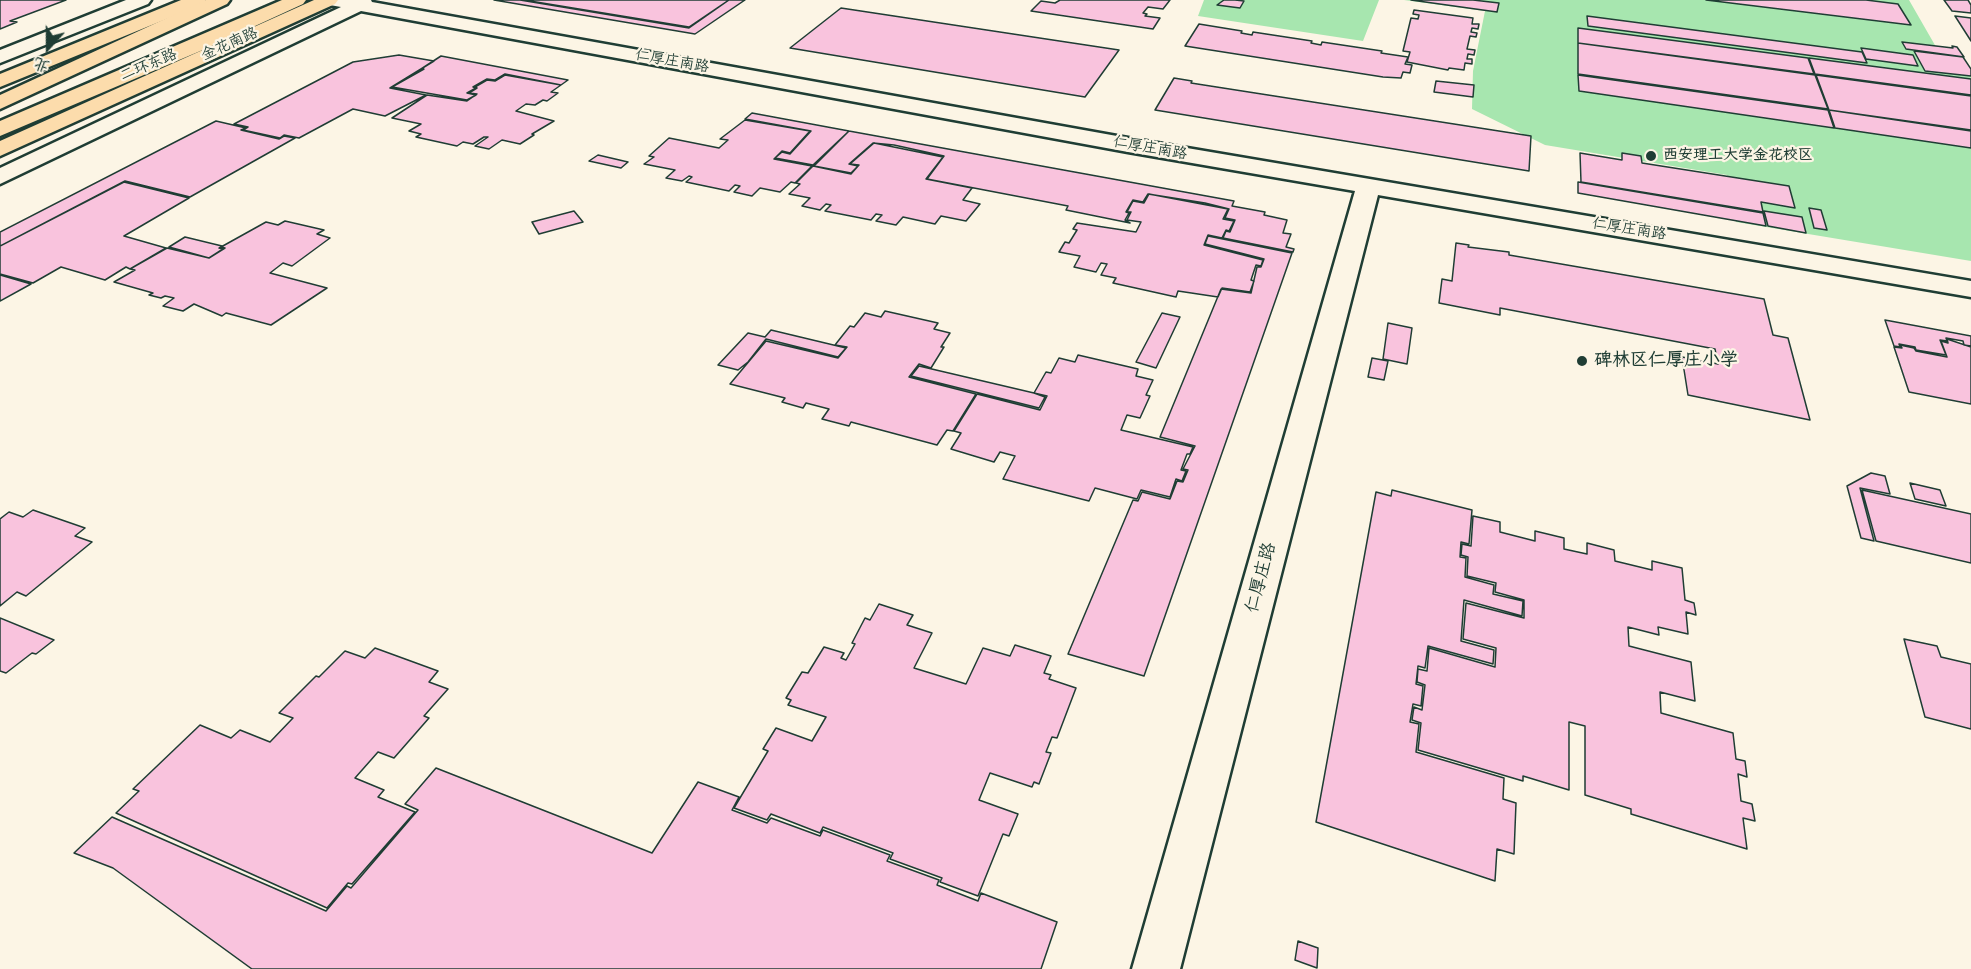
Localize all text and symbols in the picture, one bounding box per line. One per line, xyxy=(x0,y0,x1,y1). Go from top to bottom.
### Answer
north arrow xyxy=(18,18,78,78)
street label: 金花南路 xyxy=(199,25,261,65)
street label: 二环东路 xyxy=(118,46,180,86)
street label: 仁厚庄南路 xyxy=(634,47,710,77)
text: 北 xyxy=(30,52,53,78)
street label: 仁厚庄南路 xyxy=(1112,134,1188,164)
place label: 西安理工大学金花校区 xyxy=(1663,147,1813,165)
marker: 西安理工大学金花校区 xyxy=(1644,149,1658,163)
street label: 仁厚庄南路 xyxy=(1591,215,1667,245)
place label: 碑林区仁厚庄小学 xyxy=(1594,350,1738,372)
marker: 碑林区仁厚庄小学 xyxy=(1575,354,1589,368)
street label: 仁厚庄路 xyxy=(1242,540,1282,616)

